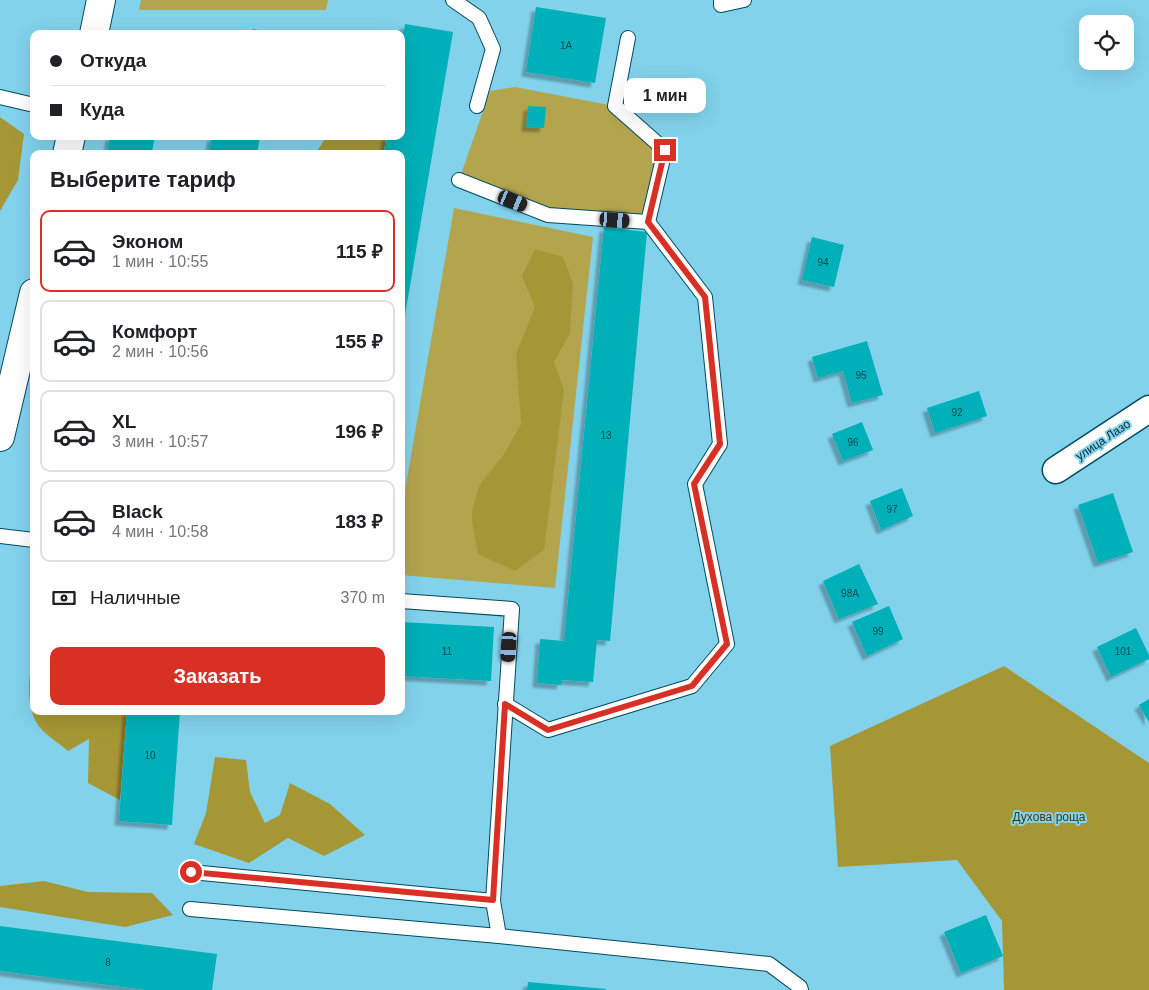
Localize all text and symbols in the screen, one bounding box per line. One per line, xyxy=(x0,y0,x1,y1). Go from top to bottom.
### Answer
map controls xyxy=(1079,15,1134,70)
button: locate xyxy=(1079,15,1134,70)
house number: 1А xyxy=(560,40,572,51)
text: Откуда xyxy=(80,50,146,71)
callout: 1 мин xyxy=(624,78,706,112)
text: 1 мин xyxy=(643,87,687,104)
text: Куда xyxy=(80,99,124,120)
route end xyxy=(654,139,676,161)
text: Выберите тариф xyxy=(50,167,236,192)
car xyxy=(496,188,529,214)
car xyxy=(599,211,630,229)
icon: car xyxy=(52,229,97,274)
text: Эконом xyxy=(112,231,183,252)
text: 115 ₽ xyxy=(336,241,383,262)
text: 1 мин · 10:55 xyxy=(112,253,208,270)
house number: 94 xyxy=(817,257,829,268)
icon: car xyxy=(52,319,97,364)
text: Комфорт xyxy=(112,321,197,342)
text: 155 ₽ xyxy=(335,331,383,352)
text: 2 мин · 10:56 xyxy=(112,343,208,360)
house number: 95 xyxy=(855,370,867,381)
house number: 92 xyxy=(951,407,963,418)
icon: car xyxy=(52,409,97,454)
text: XL xyxy=(112,411,136,432)
street label: улица Лазо xyxy=(1073,416,1133,463)
text: 196 ₽ xyxy=(335,421,383,442)
house number: 13 xyxy=(600,430,612,441)
text: 3 мин · 10:57 xyxy=(112,433,208,450)
house number: 96 xyxy=(847,437,859,448)
icon: car xyxy=(52,499,97,544)
text: Black xyxy=(112,501,163,522)
house number: 97 xyxy=(886,504,898,515)
text: 183 ₽ xyxy=(335,511,383,532)
text: 4 мин · 10:58 xyxy=(112,523,208,540)
icon: cash xyxy=(50,584,78,612)
text: Наличные xyxy=(90,587,181,608)
house number: 98А xyxy=(841,588,859,599)
text: 370 m xyxy=(341,589,385,606)
house number: 99 xyxy=(872,626,884,637)
car xyxy=(500,632,517,662)
house number: 11 xyxy=(442,646,453,657)
house number: 101 xyxy=(1115,646,1132,657)
button: Заказать xyxy=(50,647,385,705)
house number: 10 xyxy=(144,750,156,761)
park label: Духова роща xyxy=(1012,810,1086,824)
route start xyxy=(180,861,202,883)
house number: 8 xyxy=(105,957,111,968)

